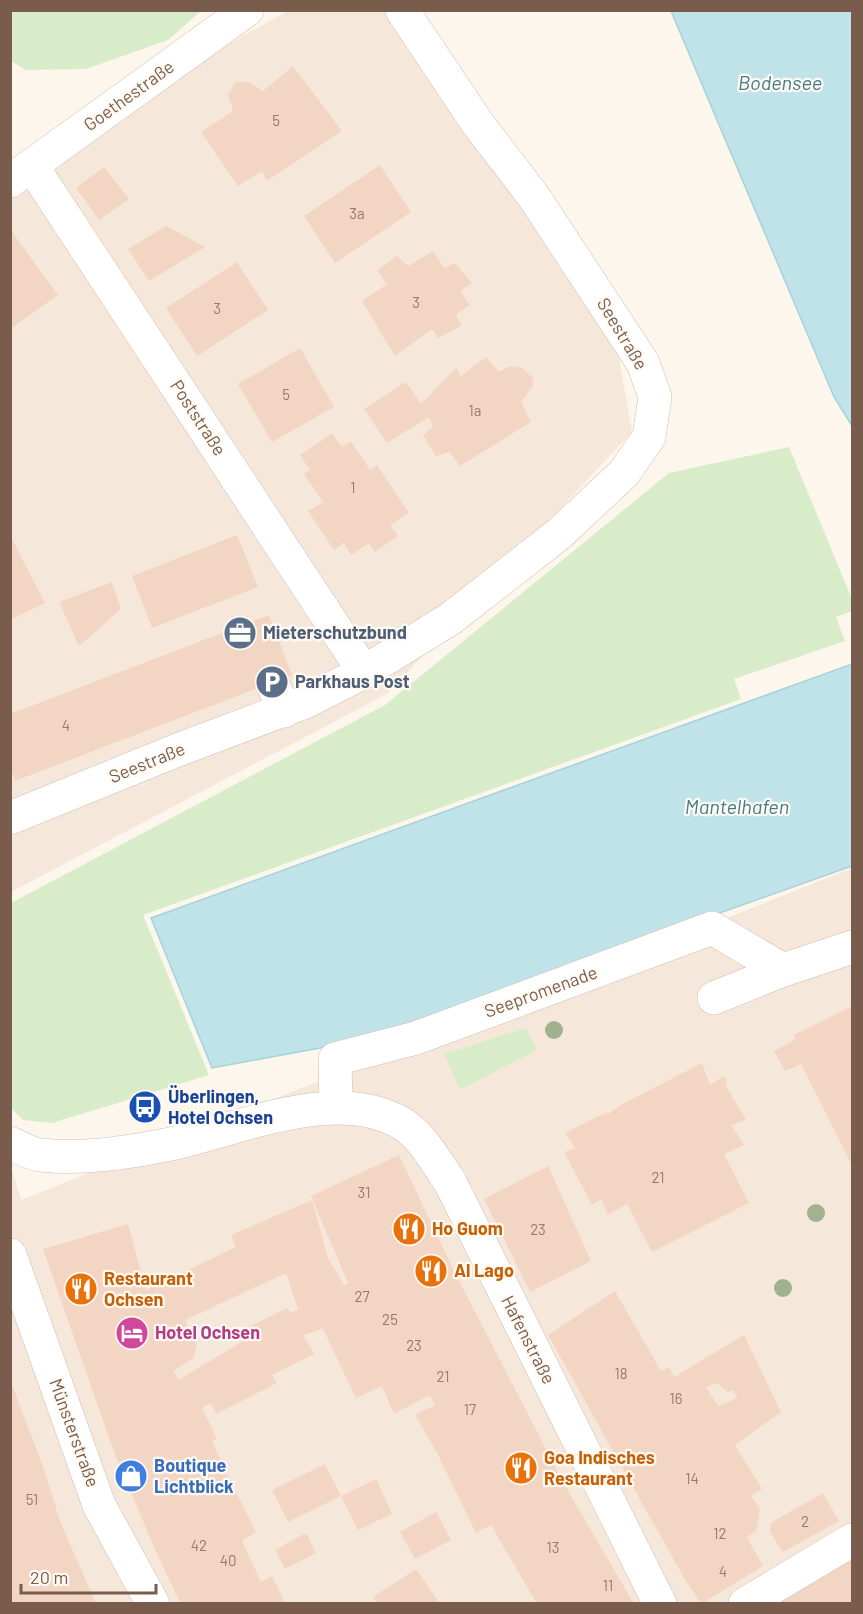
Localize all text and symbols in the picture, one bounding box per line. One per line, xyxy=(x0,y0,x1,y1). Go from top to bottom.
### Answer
street label: Goethestraße xyxy=(79,55,178,135)
water label: Bodensee xyxy=(738,70,822,94)
house number: 5 xyxy=(272,111,280,129)
house number: 3a xyxy=(349,204,365,222)
house number: 3 xyxy=(412,293,420,311)
street label: Seestraße xyxy=(593,293,653,373)
house number: 3 xyxy=(213,299,221,317)
street label: Poststraße xyxy=(166,375,231,459)
house number: 5 xyxy=(282,385,290,403)
house number: 1a xyxy=(469,401,481,419)
house number: 1 xyxy=(350,478,356,496)
office icon: Mieterschutzbund xyxy=(222,615,258,651)
place label: Mieterschutzbund xyxy=(263,621,407,643)
parking icon: Parkhaus Post xyxy=(254,664,290,700)
place label: Parkhaus Post xyxy=(295,670,410,692)
house number: 4 xyxy=(62,716,70,734)
street label: Seestraße xyxy=(105,737,188,787)
water label: Mantelhafen xyxy=(685,794,789,818)
street label: Seepromenade xyxy=(481,960,600,1022)
place label: Überlingen, Hotel Ochsen xyxy=(168,1085,273,1128)
bus stop icon: Überlingen, Hotel Ochsen xyxy=(127,1089,163,1125)
house number: 21 xyxy=(651,1168,665,1186)
house number: 31 xyxy=(358,1183,370,1201)
restaurant icon: Ho Guom xyxy=(391,1211,427,1247)
place label: Ho Guom xyxy=(432,1217,503,1239)
house number: 23 xyxy=(530,1220,546,1238)
restaurant icon: Al Lago xyxy=(413,1253,449,1289)
place label: Al Lago xyxy=(454,1259,514,1281)
place label: Restaurant Ochsen xyxy=(104,1267,193,1310)
restaurant icon: Restaurant Ochsen xyxy=(63,1271,99,1307)
house number: 27 xyxy=(354,1287,370,1305)
street label: Hafenstraße xyxy=(497,1292,561,1387)
house number: 25 xyxy=(382,1310,398,1328)
hotel icon: Hotel Ochsen xyxy=(114,1315,150,1351)
place label: Hotel Ochsen xyxy=(155,1321,260,1343)
house number: 23 xyxy=(406,1336,422,1354)
house number: 18 xyxy=(614,1364,628,1382)
house number: 21 xyxy=(436,1367,450,1385)
street label: Münsterstraße xyxy=(45,1375,105,1490)
house number: 16 xyxy=(670,1389,682,1407)
house number: 17 xyxy=(464,1400,476,1418)
place label: Goa Indisches Restaurant xyxy=(544,1446,655,1489)
restaurant icon: Goa Indisches Restaurant xyxy=(503,1450,539,1486)
place label: Boutique Lichtblick xyxy=(154,1454,234,1497)
shop icon: Boutique Lichtblick xyxy=(113,1458,149,1494)
house number: 14 xyxy=(685,1469,699,1487)
house number: 51 xyxy=(26,1490,38,1508)
house number: 2 xyxy=(801,1512,809,1530)
house number: 12 xyxy=(713,1524,727,1542)
house number: 42 xyxy=(191,1536,207,1554)
house number: 13 xyxy=(547,1538,559,1556)
house number: 40 xyxy=(220,1551,236,1569)
scale bar xyxy=(21,1557,156,1595)
house number: 4 xyxy=(719,1562,727,1580)
text: 20 m xyxy=(30,1566,68,1588)
house number: 11 xyxy=(603,1576,613,1594)

